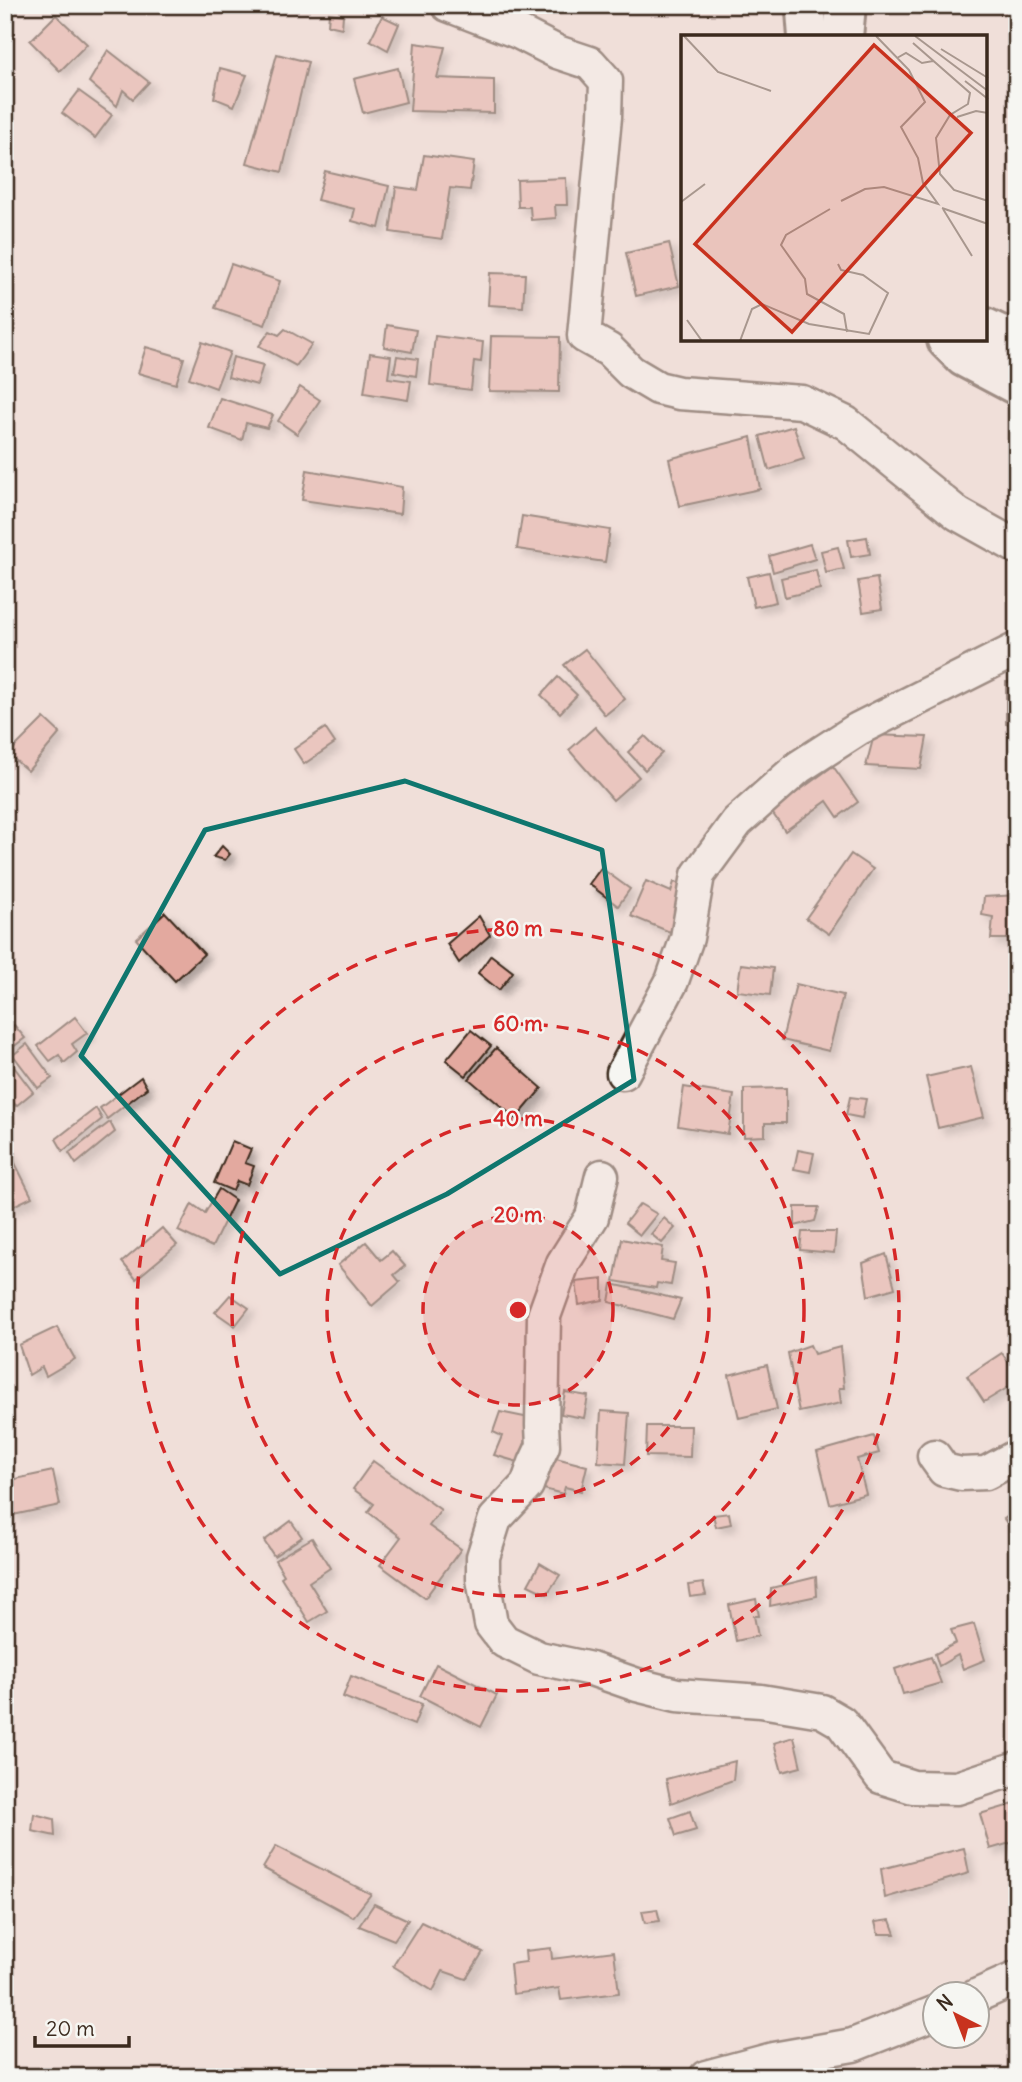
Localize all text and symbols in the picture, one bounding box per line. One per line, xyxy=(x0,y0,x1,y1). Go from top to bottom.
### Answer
inset map xyxy=(681,35,987,341)
text: 80 m xyxy=(493,915,543,942)
text: 60 m xyxy=(493,1010,543,1037)
text: 40 m xyxy=(493,1105,543,1132)
text: 20 m xyxy=(494,1201,543,1228)
centre of rings xyxy=(506,1298,530,1322)
north arrow xyxy=(920,1980,990,2050)
text: N xyxy=(932,1989,958,2016)
scale bar xyxy=(35,2005,130,2049)
text: 20 m xyxy=(46,2015,95,2042)

